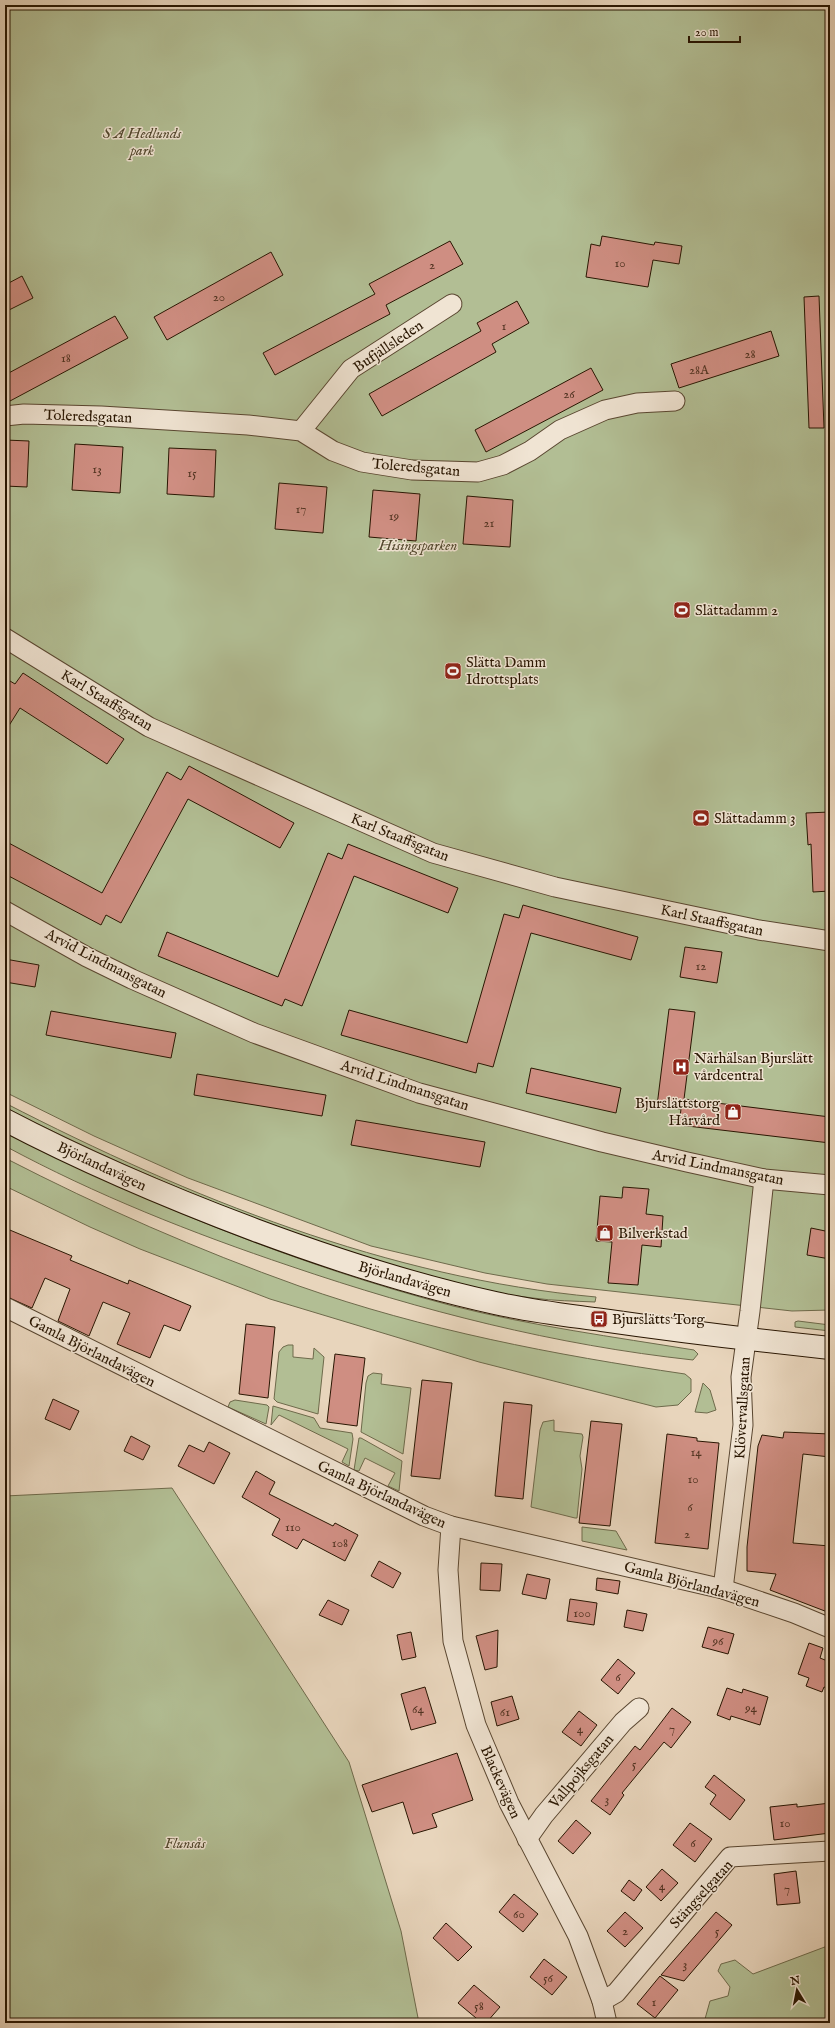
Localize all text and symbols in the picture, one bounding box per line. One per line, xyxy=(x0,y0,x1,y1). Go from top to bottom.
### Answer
scale bar xyxy=(689,18,740,44)
text: 20 m xyxy=(695,25,718,40)
park label: S A Hedlunds park xyxy=(103,124,182,160)
house number: 10 xyxy=(614,255,626,272)
house number: 2 xyxy=(429,257,435,274)
house number: 20 xyxy=(213,289,225,306)
street label: Bufjällsleden xyxy=(350,316,427,377)
house number: 1 xyxy=(502,318,507,335)
house number: 28 xyxy=(744,346,756,363)
house number: 18 xyxy=(61,350,71,367)
house number: 28A xyxy=(689,362,710,379)
house number: 26 xyxy=(563,386,575,403)
street label: Toleredsgatan xyxy=(43,405,133,428)
street label: Toleredsgatan xyxy=(371,454,461,481)
house number: 13 xyxy=(92,461,102,478)
house number: 15 xyxy=(187,465,197,482)
house number: 17 xyxy=(296,501,306,518)
house number: 19 xyxy=(389,508,400,525)
house number: 21 xyxy=(484,515,495,532)
park label: Hisingsparken xyxy=(378,536,457,556)
sports icon: Slättadamm 2 xyxy=(672,600,692,620)
place label: Slättadamm 2 xyxy=(695,601,778,620)
place label: Slätta Damm Idrottsplats xyxy=(466,653,546,689)
sports icon: Slätta Damm Idrottsplats xyxy=(443,661,463,681)
street label: Karl Staaffsgatan xyxy=(57,665,156,735)
sports icon: Slättadamm 3 xyxy=(691,808,711,828)
street label: Karl Staaffsgatan xyxy=(348,809,452,866)
place label: Slättadamm 3 xyxy=(714,809,796,828)
street label: Karl Staaffsgatan xyxy=(659,900,765,941)
street label: Arvid Lindmansgatan xyxy=(41,924,170,1002)
house number: 12 xyxy=(696,958,706,975)
place label: Närhälsan Bjurslätt vårdcentral xyxy=(694,1049,813,1085)
street label: Arvid Lindmansgatan xyxy=(337,1055,471,1115)
hospital icon: Närhälsan Bjurslätt vårdcentral xyxy=(671,1057,691,1077)
place label: Bjurslättstorg Hårvård xyxy=(635,1094,721,1130)
shop icon: Bjurslättstorg Hårvård xyxy=(723,1102,743,1122)
street label: Björlandavägen xyxy=(54,1138,149,1195)
street label: Arvid Lindmansgatan xyxy=(649,1145,785,1190)
shop icon: Bilverkstad xyxy=(595,1223,615,1243)
place label: Bilverkstad xyxy=(618,1224,689,1243)
street label: Björlandavägen xyxy=(356,1257,454,1302)
bus stop icon: Bjurslätts Torg xyxy=(589,1309,609,1329)
place label: Bjurslätts Torg xyxy=(612,1310,706,1329)
street label: Gamla Björlandavägen xyxy=(25,1311,158,1392)
street label: Klövervallsgatan xyxy=(730,1356,755,1460)
house number: 14 xyxy=(690,1444,702,1461)
street label: Gamla Björlandavägen xyxy=(314,1456,449,1533)
house number: 10 xyxy=(687,1471,699,1488)
house number: 6 xyxy=(687,1499,693,1516)
house number: 110 xyxy=(285,1519,301,1536)
house number: 2 xyxy=(684,1526,690,1543)
house number: 108 xyxy=(332,1535,348,1552)
street label: Gamla Björlandavägen xyxy=(622,1557,762,1612)
house number: 100 xyxy=(573,1605,591,1622)
house number: 96 xyxy=(711,1633,724,1650)
house number: 6 xyxy=(615,1669,621,1686)
house number: 94 xyxy=(744,1700,758,1717)
house number: 64 xyxy=(412,1701,425,1718)
house number: 61 xyxy=(500,1704,510,1721)
house number: 4 xyxy=(577,1721,584,1738)
house number: 7 xyxy=(669,1721,675,1738)
street label: Vallpojksgatan xyxy=(544,1730,618,1813)
street label: Blackevägen xyxy=(476,1743,525,1822)
house number: 5 xyxy=(632,1756,637,1773)
house number: 3 xyxy=(605,1791,610,1808)
house number: 10 xyxy=(779,1815,791,1832)
park label: Flunsås xyxy=(164,1834,206,1853)
house number: 6 xyxy=(690,1835,696,1852)
street label: Stängselgatan xyxy=(666,1856,737,1933)
house number: 4 xyxy=(659,1878,666,1895)
house number: 7 xyxy=(784,1881,790,1898)
house number: 60 xyxy=(513,1906,525,1923)
house number: 2 xyxy=(622,1923,628,1940)
house number: 5 xyxy=(715,1923,720,1940)
house number: 3 xyxy=(683,1956,688,1973)
house number: 56 xyxy=(543,1970,554,1987)
north arrow xyxy=(777,1970,817,2010)
text: N xyxy=(789,1973,802,1989)
house number: 1 xyxy=(652,1994,657,2011)
house number: 58 xyxy=(474,1998,484,2015)

